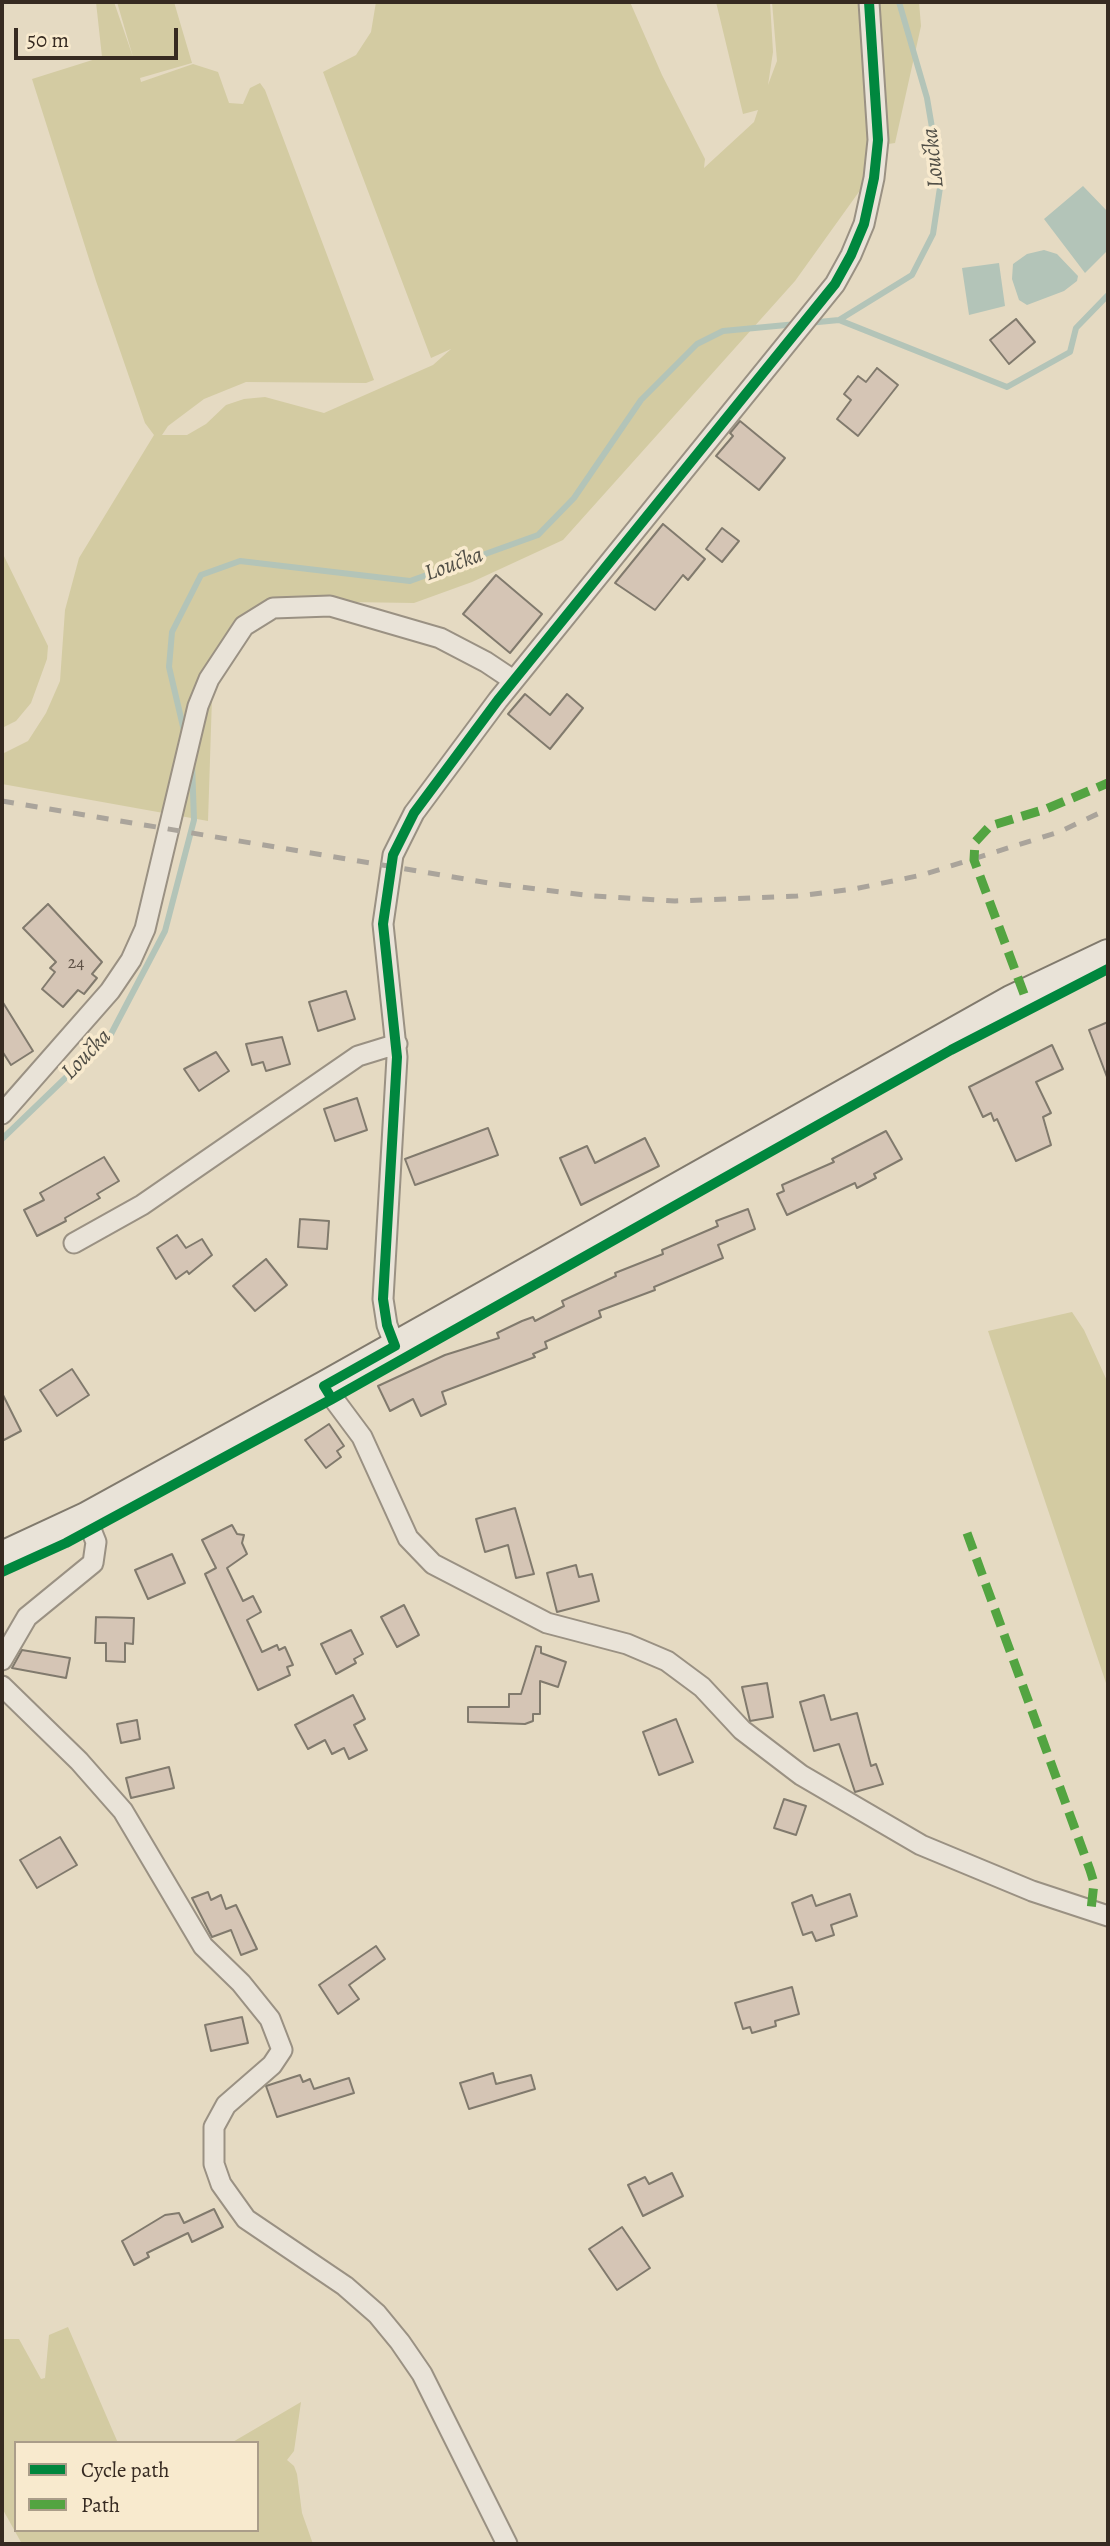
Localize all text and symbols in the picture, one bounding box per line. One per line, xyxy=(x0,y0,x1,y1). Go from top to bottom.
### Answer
scale bar xyxy=(18,14,182,58)
text: 50 m xyxy=(27,26,69,54)
water label: Loučka xyxy=(917,127,951,189)
water label: Loučka xyxy=(421,542,487,588)
house number: 24 xyxy=(68,953,84,975)
water label: Loučka xyxy=(56,1024,118,1086)
legend xyxy=(14,2441,259,2532)
text: Cycle path xyxy=(81,2456,170,2484)
text: Path xyxy=(81,2491,120,2519)

